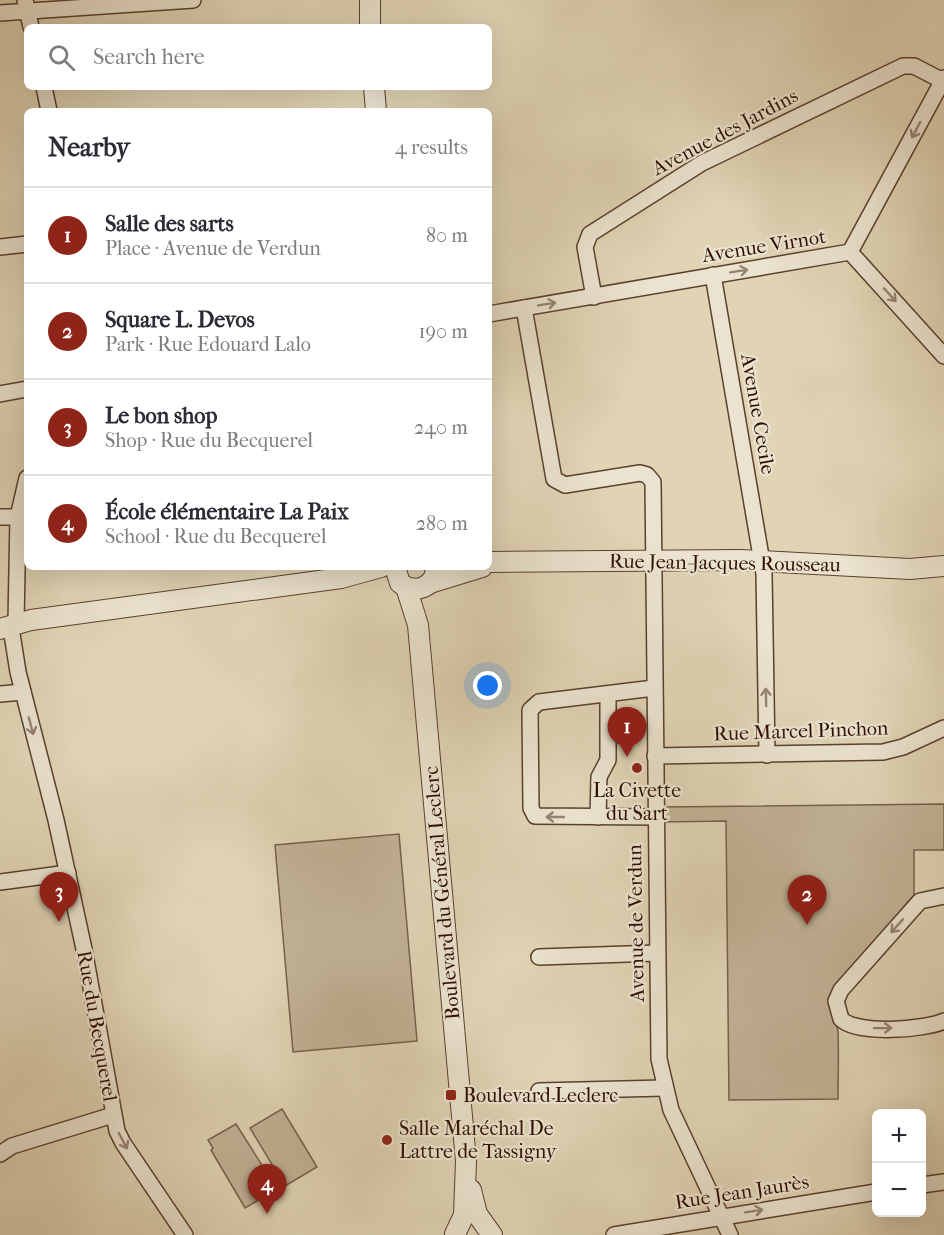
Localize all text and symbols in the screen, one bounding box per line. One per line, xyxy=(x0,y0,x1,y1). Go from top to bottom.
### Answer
search box xyxy=(24,24,492,90)
icon: search xyxy=(45,41,78,74)
text: Search here xyxy=(93,44,205,70)
street label: Avenue des Jardins xyxy=(647,84,802,181)
one-way arrow xyxy=(910,120,921,138)
text: Nearby xyxy=(48,132,130,163)
text: 4 results xyxy=(395,136,468,159)
text: Salle des sarts xyxy=(105,211,234,237)
text: 1 xyxy=(64,224,71,247)
text: 80 m xyxy=(426,224,468,247)
street label: Avenue Virnot xyxy=(700,225,827,267)
text: Place · Avenue de Verdun xyxy=(105,237,321,260)
one-way arrow xyxy=(728,265,748,276)
one-way arrow xyxy=(883,287,897,302)
one-way arrow xyxy=(536,299,556,310)
text: Square L. Devos xyxy=(105,307,255,333)
text: 2 xyxy=(62,320,73,343)
text: 190 m xyxy=(418,320,468,343)
text: Park · Rue Edouard Lalo xyxy=(105,333,311,356)
street label: Avenue Cecile xyxy=(736,351,780,476)
text: Le bon shop xyxy=(105,403,217,429)
text: 3 xyxy=(63,416,72,439)
text: 240 m xyxy=(414,416,468,439)
text: Shop · Rue du Becquerel xyxy=(105,429,313,452)
text: École élémentaire La Paix xyxy=(105,499,349,525)
text: 4 xyxy=(62,512,73,535)
text: 280 m xyxy=(416,512,468,535)
text: School · Rue du Becquerel xyxy=(105,525,326,548)
street label: Rue Jean-Jacques Rousseau xyxy=(609,549,842,577)
your location xyxy=(473,671,502,700)
one-way arrow xyxy=(760,687,772,707)
pin: 1 xyxy=(608,708,646,757)
one-way arrow xyxy=(26,716,38,735)
street label: Rue Marcel Pinchon xyxy=(713,716,889,746)
marker: La Civette du Sart xyxy=(630,761,644,775)
street label: Boulevard du Général Leclerc xyxy=(419,765,465,1021)
place label: La Civette du Sart xyxy=(593,779,681,825)
one-way arrow xyxy=(546,811,566,823)
street label: Avenue de Verdun xyxy=(623,844,649,1003)
pin: 3 xyxy=(40,872,78,922)
pin: 2 xyxy=(788,876,826,925)
one-way arrow xyxy=(890,918,904,933)
street label: Rue du Becquerel xyxy=(72,949,122,1104)
one-way arrow xyxy=(873,1022,893,1034)
place label: Boulevard Leclerc xyxy=(463,1084,618,1107)
marker: Boulevard Leclerc xyxy=(444,1088,458,1102)
map controls xyxy=(872,1109,926,1217)
button: + xyxy=(872,1109,926,1163)
place label: Salle Maréchal De Lattre de Tassigny xyxy=(399,1117,558,1163)
one-way arrow xyxy=(118,1132,129,1150)
marker: Salle Maréchal De Lattre de Tassigny xyxy=(380,1133,394,1147)
button: − xyxy=(872,1163,926,1217)
pin: 4 xyxy=(248,1164,286,1214)
street label: Rue Jean Jaurès xyxy=(674,1170,810,1214)
one-way arrow xyxy=(744,1206,764,1217)

